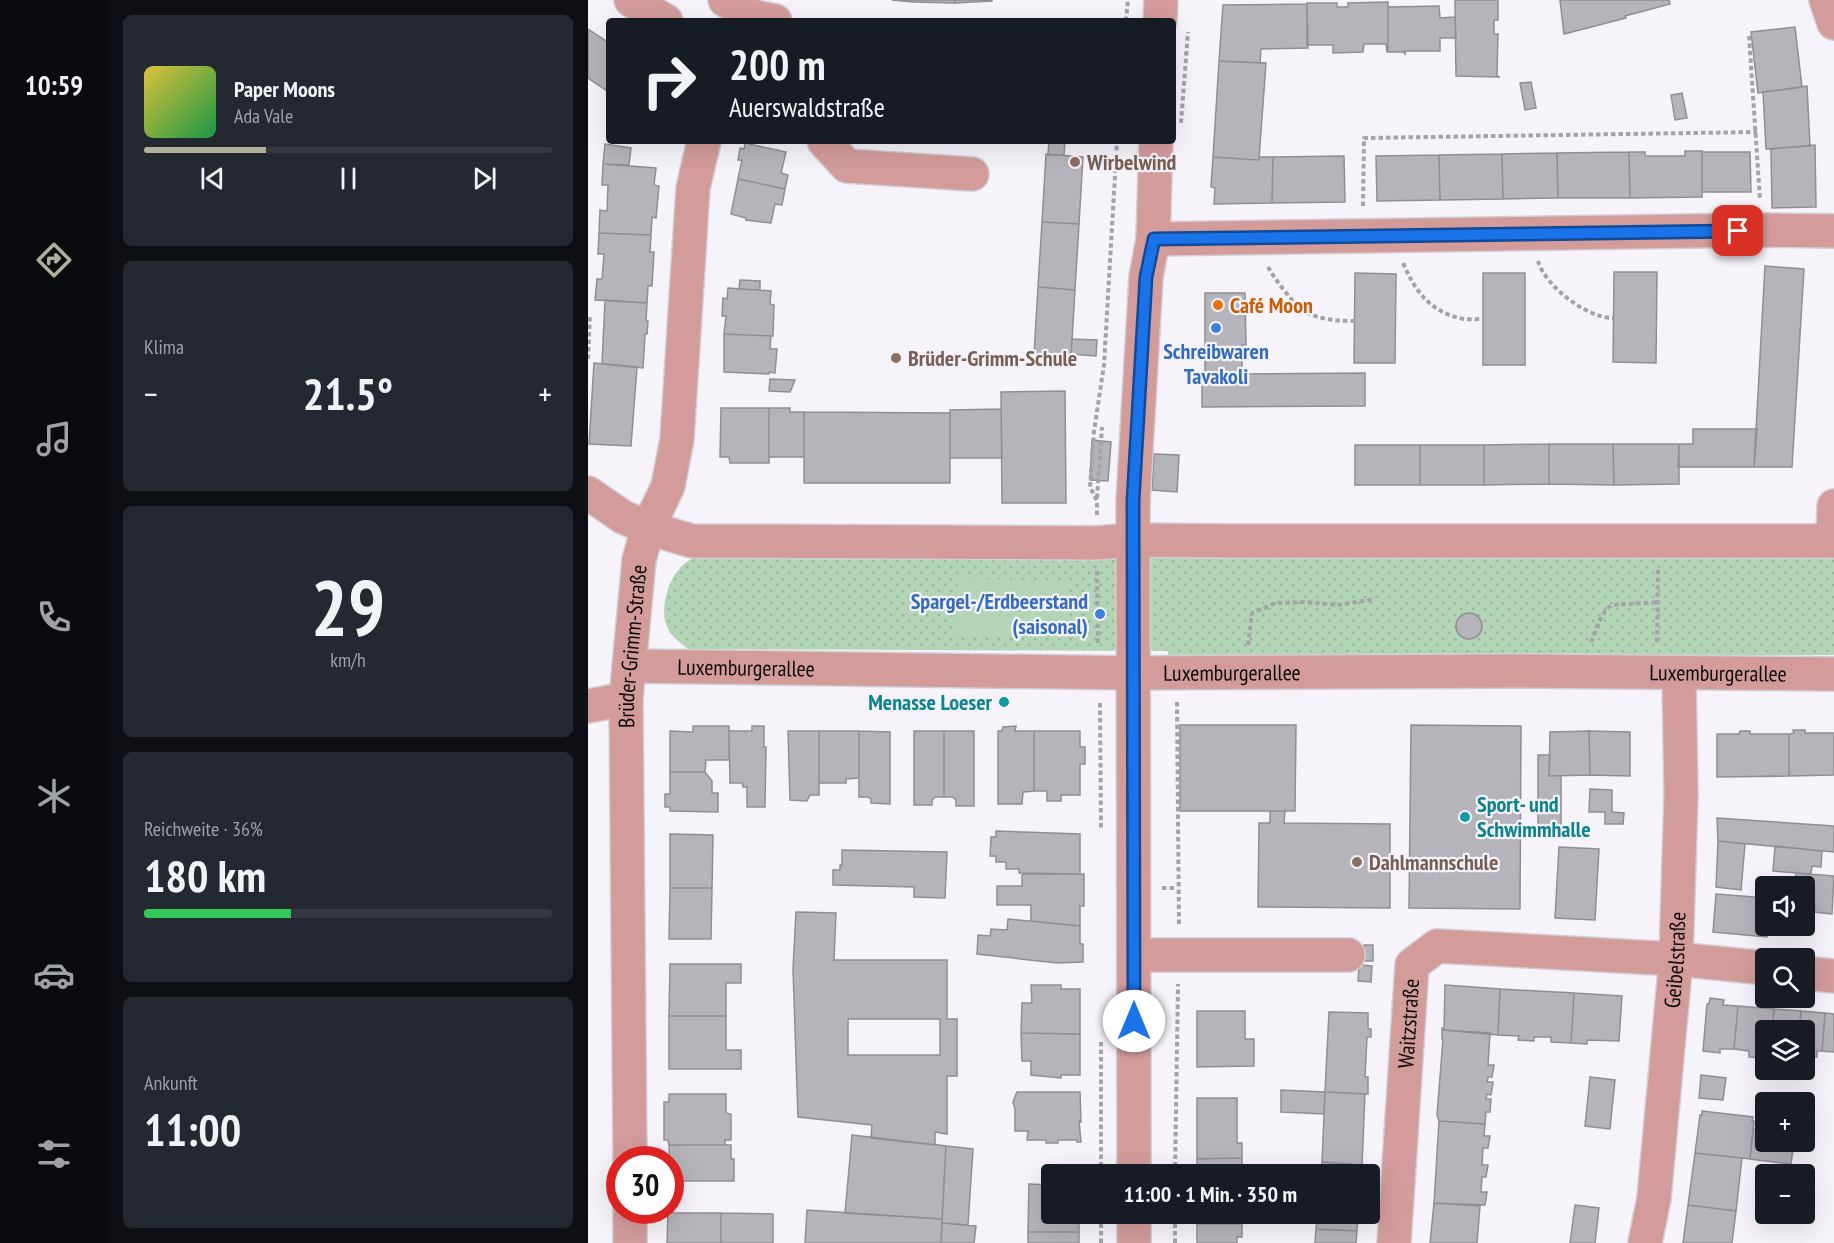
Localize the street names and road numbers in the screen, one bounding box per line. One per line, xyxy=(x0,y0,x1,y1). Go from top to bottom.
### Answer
street label: Brüder-Grimm-Straße xyxy=(612,563,653,728)
street label: Luxemburgerallee xyxy=(677,653,815,683)
street label: Luxemburgerallee xyxy=(1163,658,1301,687)
street label: Luxemburgerallee xyxy=(1649,658,1787,688)
street label: Geibelstraße xyxy=(1658,911,1691,1009)
street label: Waitzstraße xyxy=(1391,978,1425,1069)

